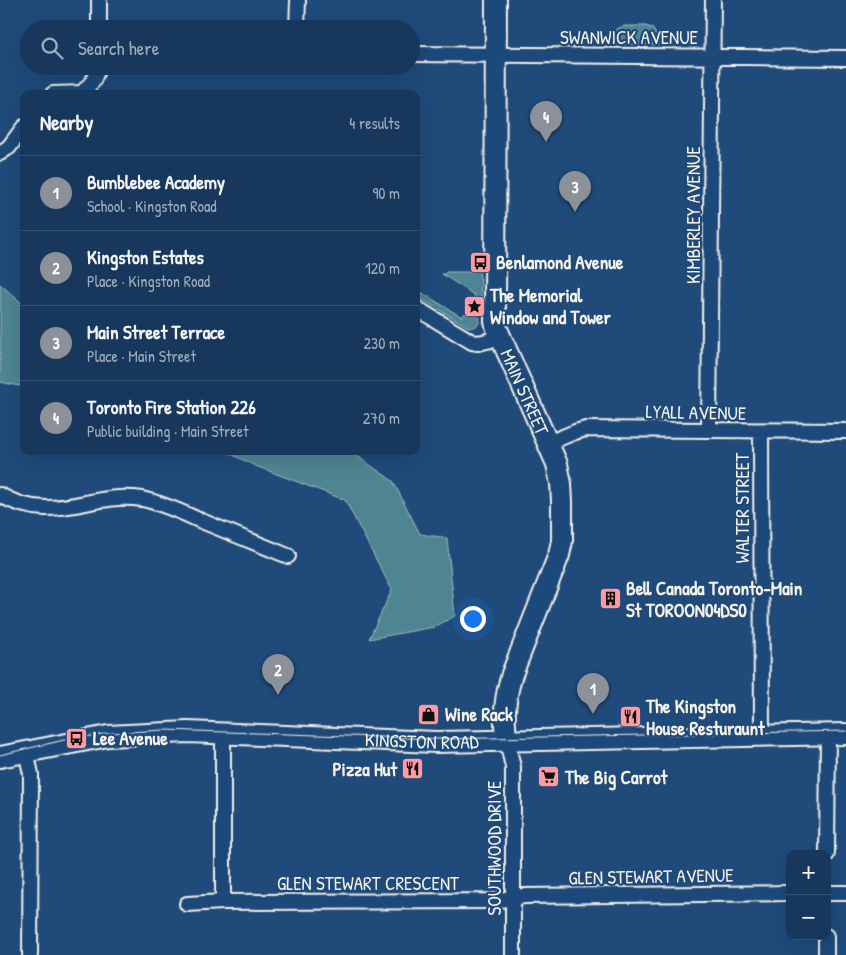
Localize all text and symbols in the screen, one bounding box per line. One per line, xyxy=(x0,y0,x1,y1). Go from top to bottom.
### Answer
search box xyxy=(20,20,420,75)
street label: SWANWICK AVENUE xyxy=(560,24,699,50)
icon: search xyxy=(38,34,66,62)
text: Search here xyxy=(78,35,159,61)
pin: 4 xyxy=(530,101,562,142)
text: Nearby xyxy=(40,108,93,137)
text: 4 results xyxy=(349,112,400,134)
street label: KIMBERLEY AVENUE xyxy=(680,145,706,284)
text: Bumblebee Academy xyxy=(87,169,225,195)
pin: 3 xyxy=(559,171,591,212)
text: 1 xyxy=(53,182,59,204)
text: 90 m xyxy=(372,182,400,204)
text: School · Kingston Road xyxy=(87,195,217,217)
text: Kingston Estates xyxy=(87,244,204,270)
place label: Benlamond Avenue xyxy=(496,249,624,275)
bus stop icon: Benlamond Avenue xyxy=(468,250,492,274)
text: 2 xyxy=(52,257,60,279)
text: 120 m xyxy=(365,257,400,279)
text: Place · Kingston Road xyxy=(87,270,210,292)
place label: The Memorial Window and Tower xyxy=(489,282,612,330)
place icon: The Memorial Window and Tower xyxy=(462,294,486,318)
text: Main Street Terrace xyxy=(87,319,225,345)
text: 3 xyxy=(52,332,60,354)
text: 230 m xyxy=(364,332,400,354)
text: Place · Main Street xyxy=(87,345,196,367)
street label: MAIN STREET xyxy=(494,345,556,440)
text: Toronto Fire Station 226 xyxy=(87,394,256,420)
street label: LYALL AVENUE xyxy=(645,398,747,426)
text: 4 xyxy=(53,407,59,429)
text: 270 m xyxy=(363,407,400,429)
text: Public building · Main Street xyxy=(87,420,249,442)
street label: WALTER STREET xyxy=(729,452,755,563)
place label: Bell Canada Toronto-Main St TOROON04DS0 xyxy=(626,575,803,623)
building icon: Bell Canada Toronto-Main St TOROON04DS0 xyxy=(598,587,622,611)
your location xyxy=(460,606,486,632)
pin: 2 xyxy=(262,654,294,695)
pin: 1 xyxy=(577,673,609,714)
place label: The Kingston House Resturaunt xyxy=(645,693,766,741)
place label: Wine Rack xyxy=(445,701,513,727)
shop icon: Wine Rack xyxy=(417,702,441,726)
restaurant icon: The Kingston House Resturaunt xyxy=(618,705,642,729)
place label: Lee Avenue xyxy=(93,725,168,751)
bus stop icon: Lee Avenue xyxy=(65,726,89,750)
street label: KINGSTON ROAD xyxy=(364,726,479,755)
place label: Pizza Hut xyxy=(332,756,398,782)
restaurant icon: Pizza Hut xyxy=(401,757,425,781)
place label: The Big Carrot xyxy=(564,764,669,791)
supermarket icon: The Big Carrot xyxy=(537,765,561,789)
street label: SOUTHWOOD DRIVE xyxy=(481,780,507,915)
map controls xyxy=(786,850,831,940)
button: + xyxy=(786,850,831,895)
street label: GLEN STEWART AVENUE xyxy=(568,862,734,890)
street label: GLEN STEWART CRESCENT xyxy=(277,870,460,896)
button: − xyxy=(786,895,831,940)

